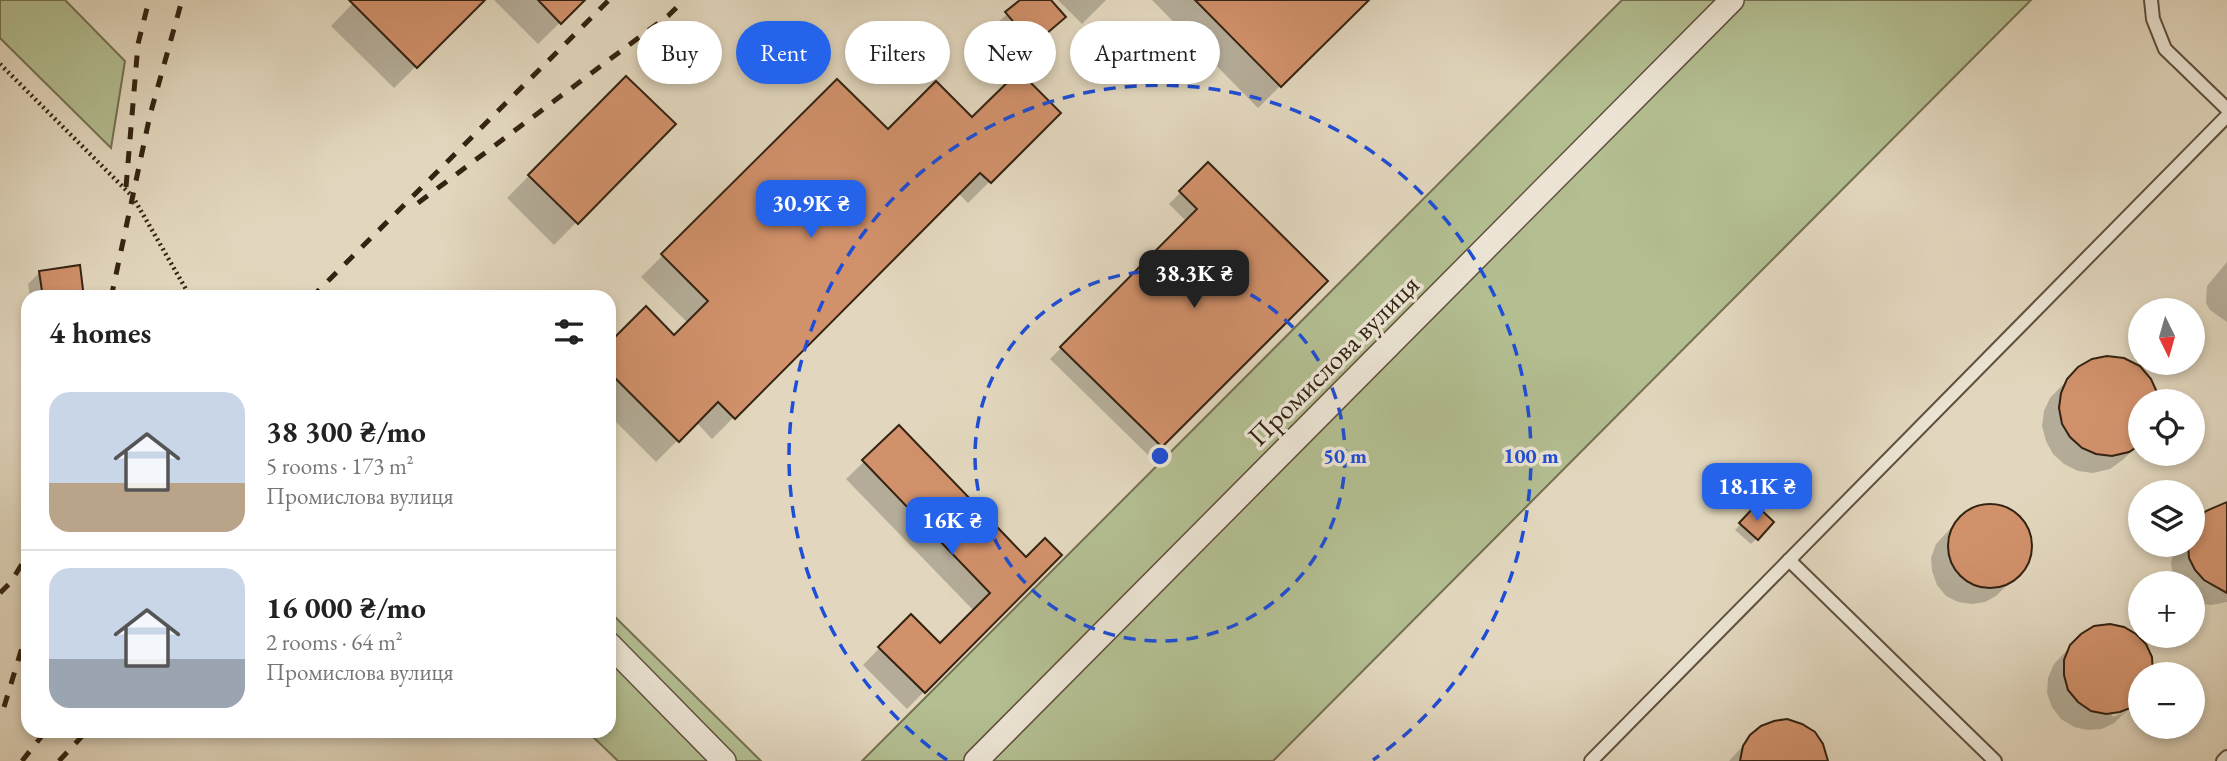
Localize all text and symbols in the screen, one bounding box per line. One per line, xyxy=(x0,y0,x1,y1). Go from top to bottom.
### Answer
chip: Buy xyxy=(637,21,722,84)
chip: Rent xyxy=(736,21,831,84)
chip: Filters xyxy=(845,21,950,84)
chip: New xyxy=(964,21,1056,84)
chip: Apartment xyxy=(1070,21,1220,84)
pin: 30.9K ₴ xyxy=(746,180,876,240)
text: 30.9K ₴ xyxy=(772,188,850,218)
pin: 38.3K ₴ xyxy=(1129,250,1259,310)
text: 38.3K ₴ xyxy=(1155,258,1233,288)
street label: Промислова вулиця xyxy=(1240,267,1426,453)
north arrow xyxy=(2128,298,2205,374)
map controls xyxy=(2128,298,2205,739)
text: 4 homes xyxy=(49,313,151,352)
icon: filters xyxy=(550,313,588,351)
button: locate xyxy=(2128,389,2205,466)
text: 38 300 ₴/mo xyxy=(266,412,426,451)
icon: home xyxy=(105,420,189,504)
text: 50 m xyxy=(1323,442,1367,469)
text: 100 m xyxy=(1503,442,1559,469)
centre of rings xyxy=(1148,444,1172,468)
text: 5 rooms · 173 m² xyxy=(266,451,414,481)
pin: 18.1K ₴ xyxy=(1692,463,1822,523)
text: 18.1K ₴ xyxy=(1718,471,1796,501)
button: layers xyxy=(2128,480,2205,557)
text: Промислова вулиця xyxy=(266,481,454,511)
pin: 16K ₴ xyxy=(903,498,1001,557)
text: 16K ₴ xyxy=(922,505,982,535)
button: + xyxy=(2128,571,2205,648)
text: 16 000 ₴/mo xyxy=(266,588,426,627)
icon: home xyxy=(105,596,189,680)
text: 2 rooms · 64 m² xyxy=(266,627,403,657)
text: Промислова вулиця xyxy=(266,657,454,687)
button: − xyxy=(2128,662,2205,739)

